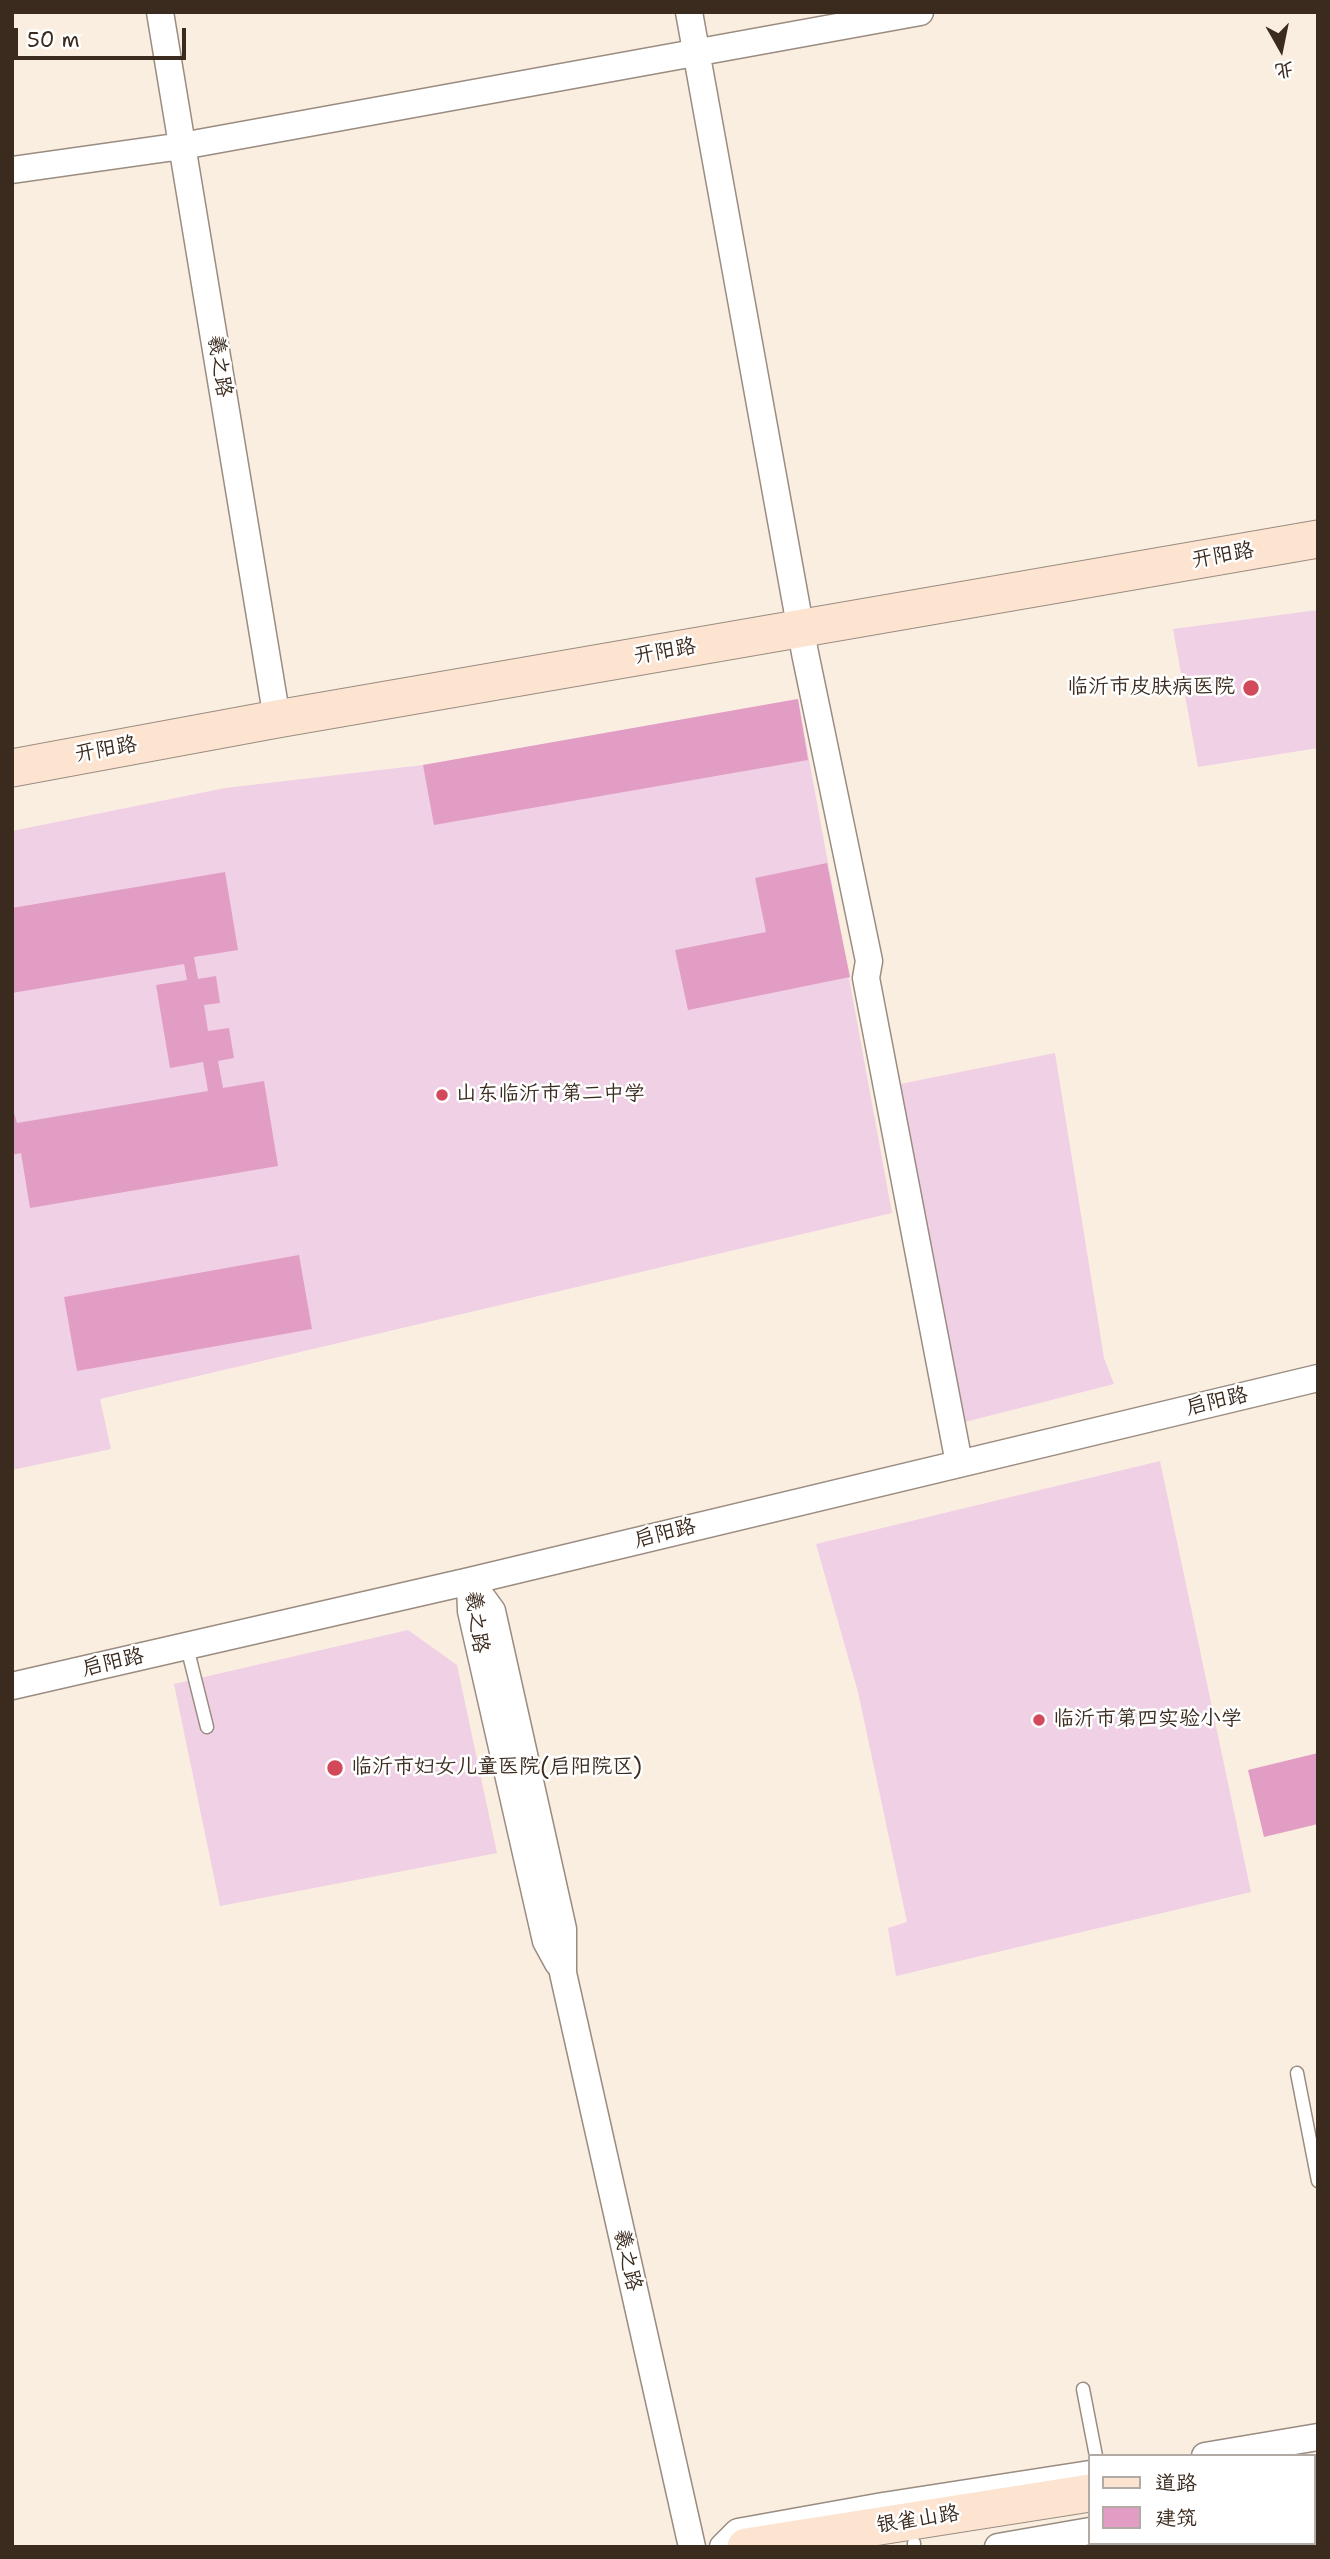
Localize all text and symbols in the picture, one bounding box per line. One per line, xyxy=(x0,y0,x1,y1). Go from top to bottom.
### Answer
scale bar xyxy=(18,14,189,58)
north arrow xyxy=(1246,14,1316,84)
text: 50 m xyxy=(27,26,80,54)
text: 北 xyxy=(1273,56,1296,84)
street label: 羲之路 xyxy=(202,333,236,399)
street label: 开阳路 xyxy=(1190,538,1256,574)
street label: 开阳路 xyxy=(632,634,698,670)
place label: 临沂市皮肤病医院 xyxy=(1067,675,1235,701)
marker: 临沂市皮肤病医院 xyxy=(1241,678,1261,698)
street label: 开阳路 xyxy=(73,732,139,768)
place label: 山东临沂市第二中学 xyxy=(456,1082,645,1108)
marker: 山东临沂市第二中学 xyxy=(434,1087,450,1103)
street label: 启阳路 xyxy=(1183,1383,1251,1421)
street label: 启阳路 xyxy=(631,1514,699,1554)
street label: 羲之路 xyxy=(459,1589,493,1655)
street label: 启阳路 xyxy=(79,1644,147,1682)
place label: 临沂市第四实验小学 xyxy=(1053,1707,1242,1733)
marker: 临沂市第四实验小学 xyxy=(1031,1712,1047,1728)
place label: 临沂市妇女儿童医院(启阳院区) xyxy=(351,1755,642,1781)
marker: 临沂市妇女儿童医院(启阳院区) xyxy=(325,1758,345,1778)
street label: 羲之路 xyxy=(608,2226,646,2294)
legend xyxy=(1088,2454,1316,2545)
text: 道路 xyxy=(1155,2469,1197,2497)
street label: 银雀山路 xyxy=(875,2501,961,2539)
text: 建筑 xyxy=(1155,2504,1197,2532)

